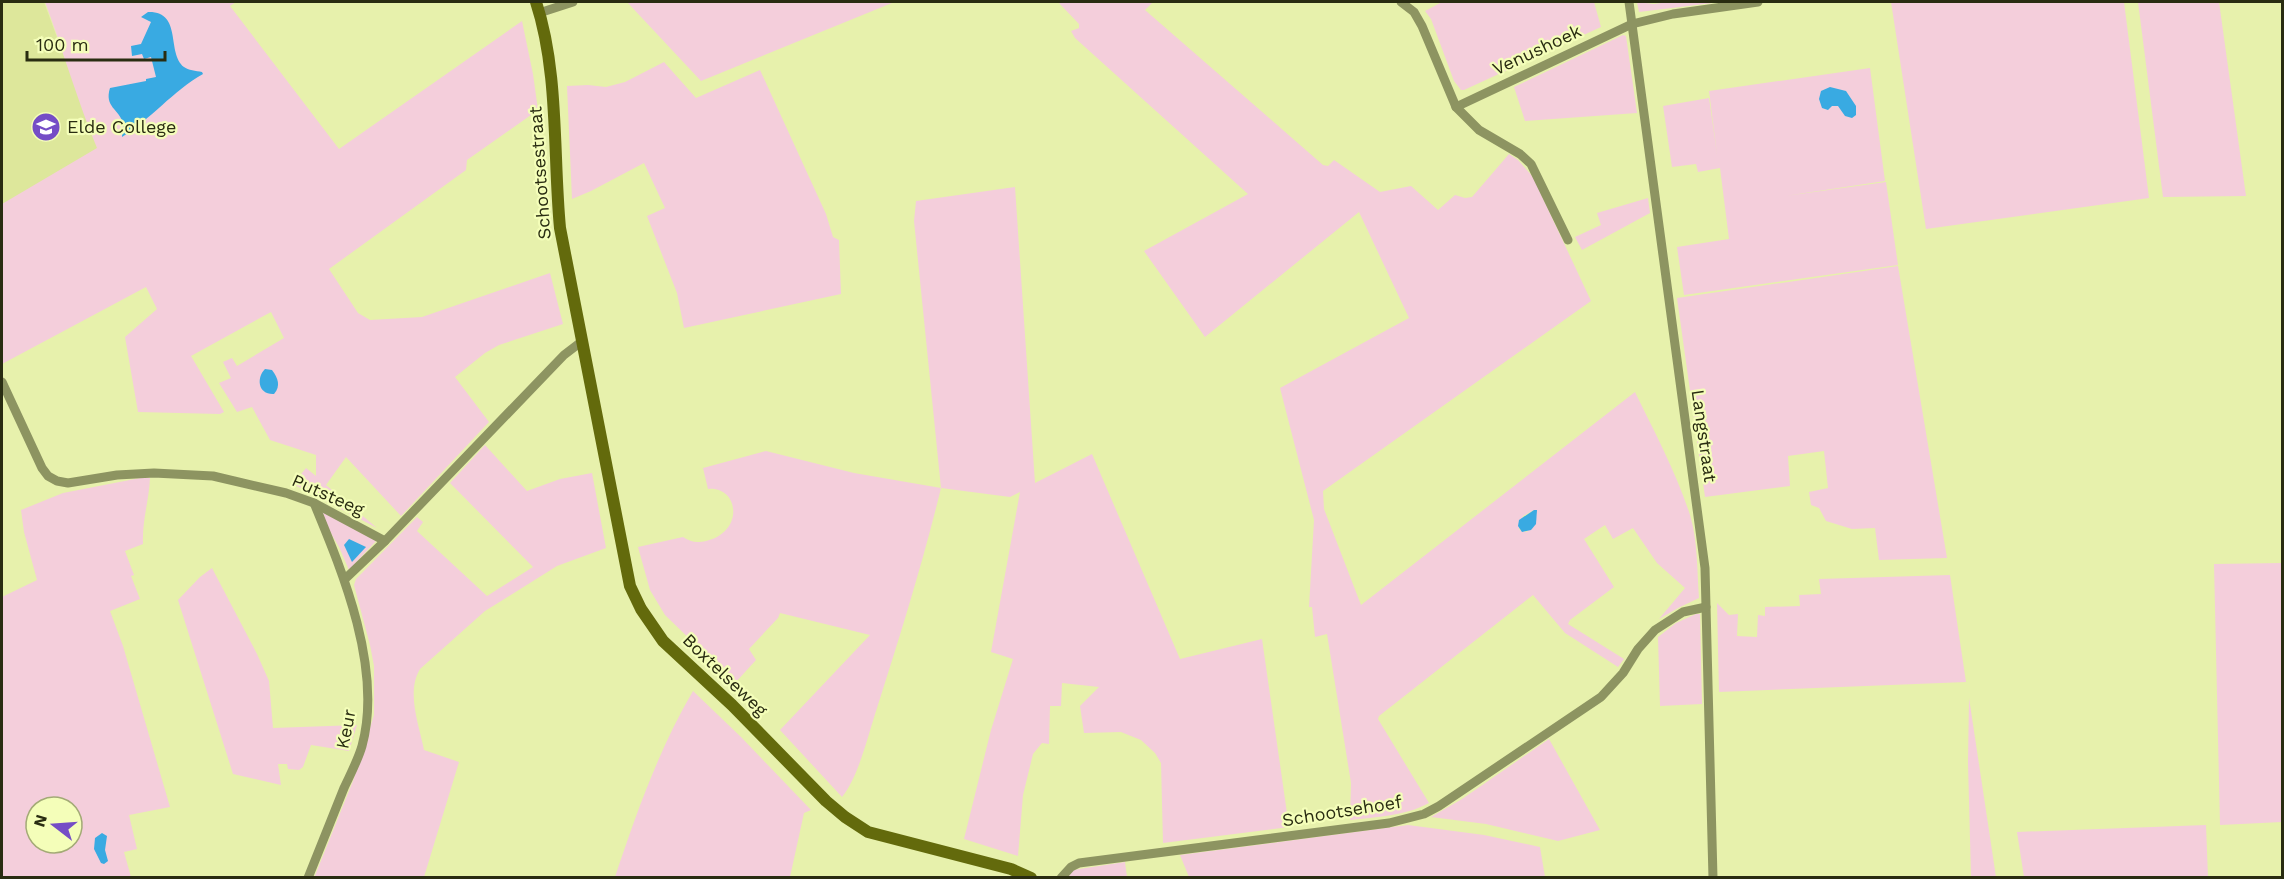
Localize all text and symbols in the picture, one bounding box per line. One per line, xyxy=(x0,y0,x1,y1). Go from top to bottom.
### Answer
street label: Venushoek xyxy=(1489,20,1585,79)
scale bar xyxy=(27,24,165,62)
text: 100 m xyxy=(36,34,89,55)
street label: Schootsestraat xyxy=(524,105,555,240)
school or university icon: Elde College xyxy=(30,111,62,143)
place label: Elde College xyxy=(67,116,176,137)
street label: Langstraat xyxy=(1688,388,1721,484)
street label: Putsteeg xyxy=(289,469,368,520)
street label: Boxtelseweg xyxy=(679,629,772,721)
street label: Keur xyxy=(331,707,360,750)
street label: Schootsehoef xyxy=(1281,791,1403,830)
north arrow xyxy=(24,795,84,855)
text: N xyxy=(29,812,51,829)

